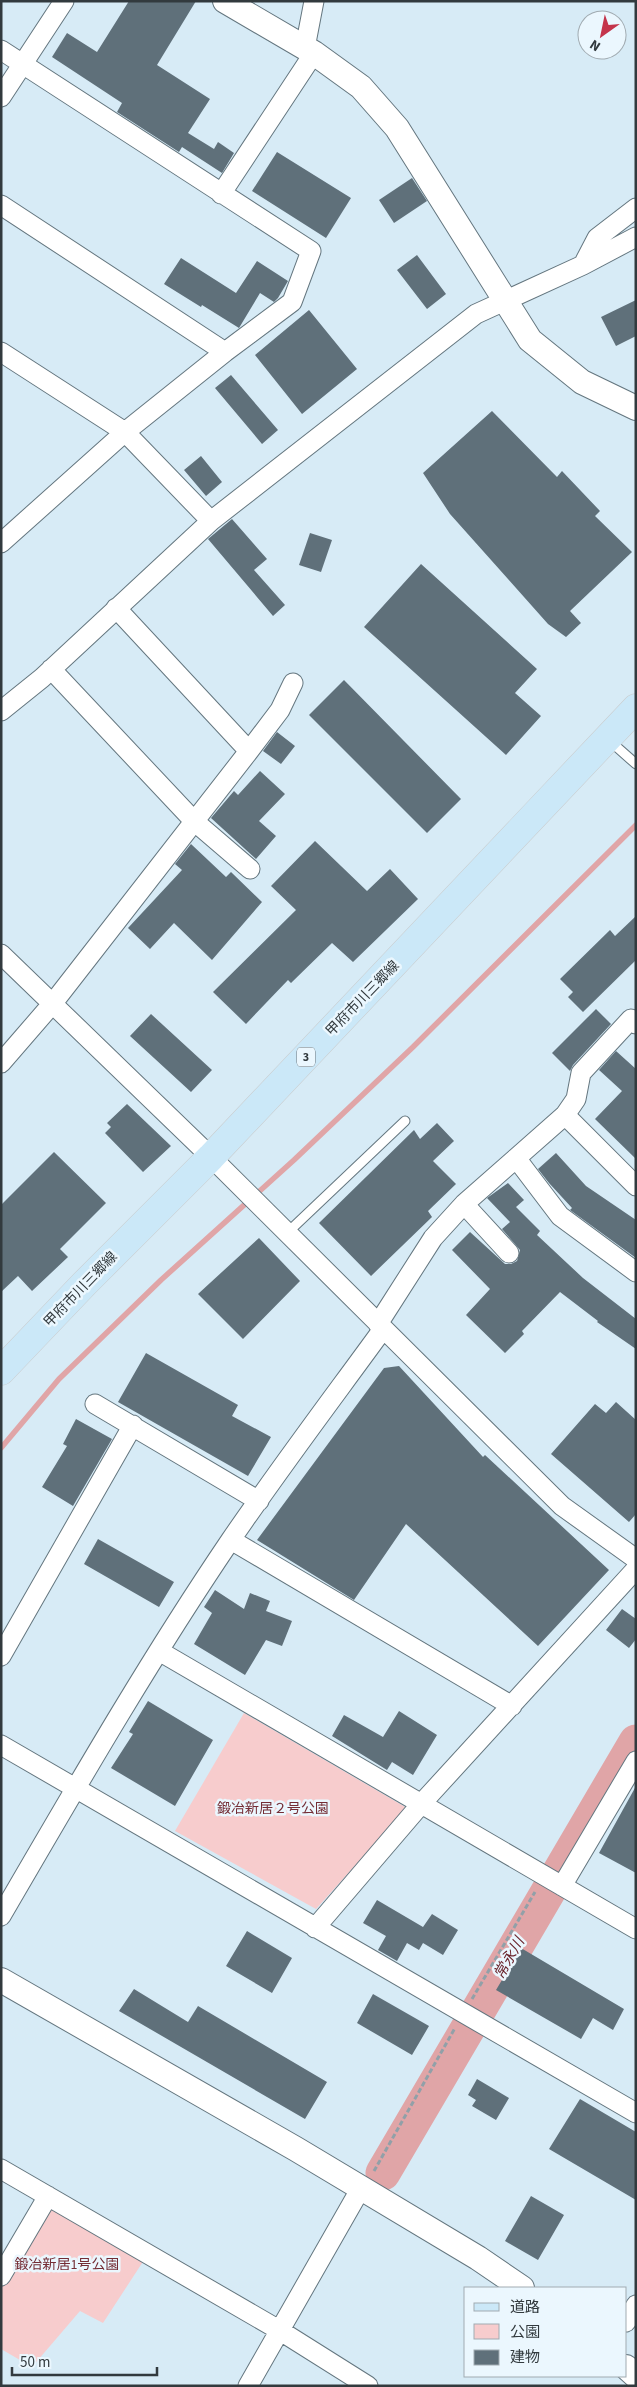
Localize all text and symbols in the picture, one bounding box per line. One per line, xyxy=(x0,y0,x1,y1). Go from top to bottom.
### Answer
north arrow xyxy=(577,10,627,60)
text: N xyxy=(586,34,605,56)
street label: 甲府市川三郷線 xyxy=(321,957,404,1041)
road number: 3 xyxy=(297,1048,315,1066)
street label: 甲府市川三郷線 xyxy=(39,1248,122,1332)
park label: 鍛冶新居２号公園 xyxy=(217,1799,329,1819)
water label: 常永川 xyxy=(489,1932,531,1983)
park label: 鍛冶新居1号公園 xyxy=(15,2255,119,2275)
legend xyxy=(464,2287,627,2377)
text: 道路 xyxy=(510,2297,540,2318)
text: 公園 xyxy=(510,2322,540,2343)
scale bar xyxy=(12,2344,158,2376)
text: 建物 xyxy=(510,2347,540,2368)
text: 50 m xyxy=(20,2352,50,2373)

